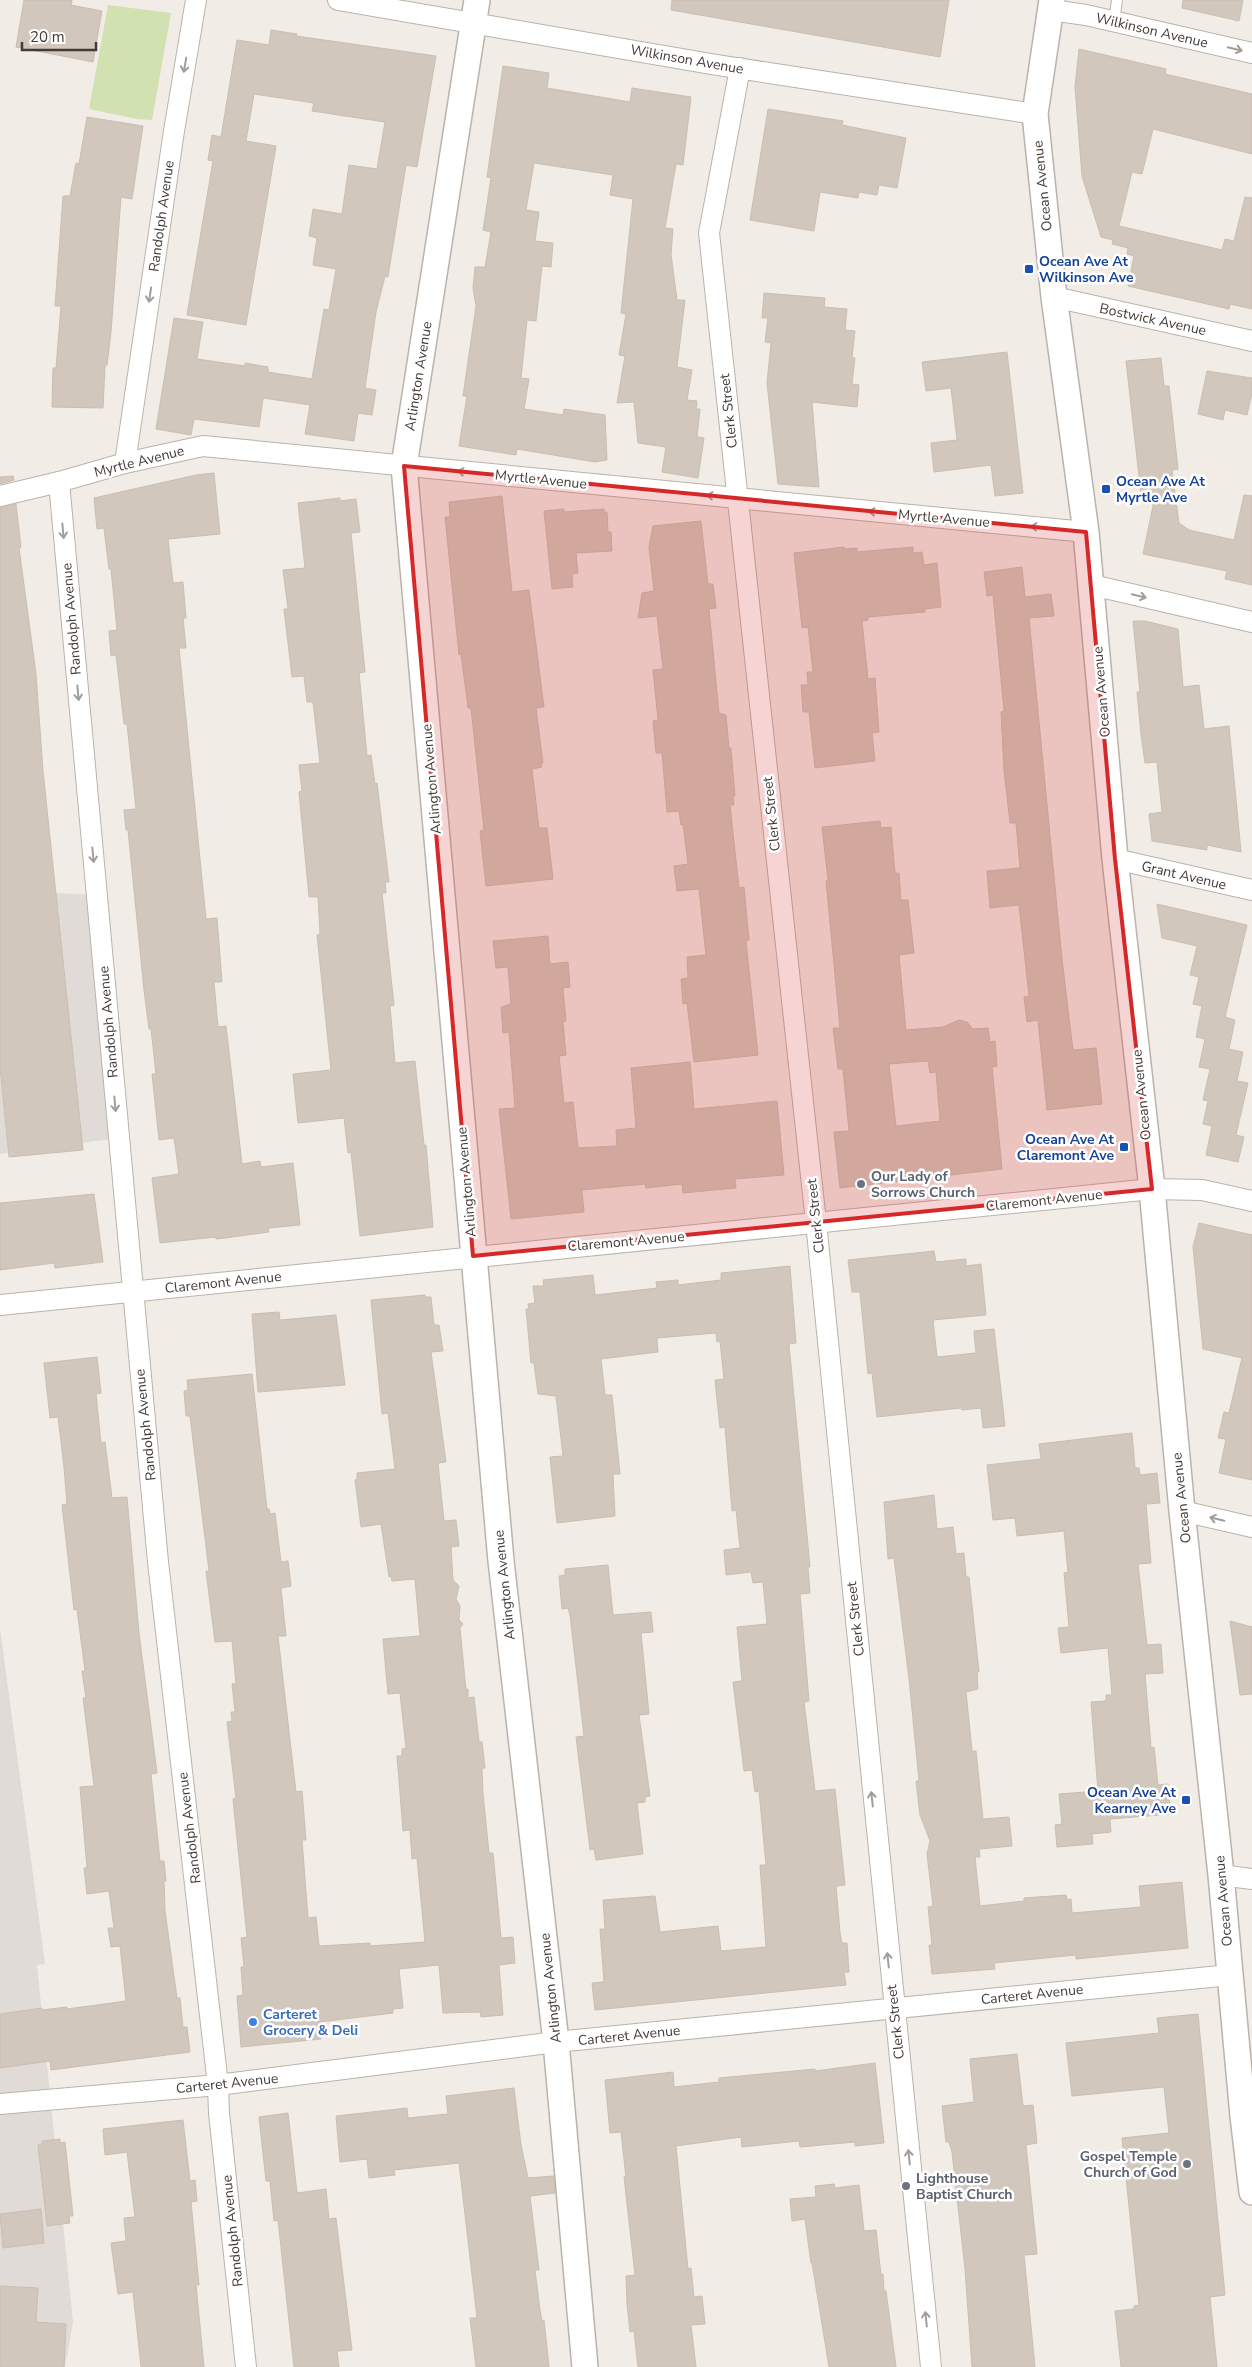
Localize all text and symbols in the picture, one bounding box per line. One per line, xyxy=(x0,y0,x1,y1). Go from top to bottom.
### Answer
street label: Wilkinson Avenue xyxy=(1094,8,1210,53)
scale bar xyxy=(22,20,96,52)
text: 20 m xyxy=(30,27,65,47)
street label: Wilkinson Avenue xyxy=(629,40,745,79)
one-way arrow xyxy=(1227,45,1243,54)
one-way arrow xyxy=(180,57,190,73)
street label: Ocean Avenue xyxy=(1028,140,1057,232)
street label: Randolph Avenue xyxy=(144,159,179,273)
place label: Ocean Ave At Wilkinson Ave xyxy=(1039,252,1134,287)
marker: Ocean Ave At Wilkinson Ave xyxy=(1023,263,1035,275)
one-way arrow xyxy=(145,287,155,303)
street label: Bostwick Avenue xyxy=(1098,299,1208,340)
street label: Arlington Avenue xyxy=(400,320,437,432)
street label: Clerk Street xyxy=(715,373,742,449)
street label: Myrtle Avenue xyxy=(92,441,186,482)
street label: Myrtle Avenue xyxy=(494,465,588,494)
one-way arrow xyxy=(458,467,474,477)
place label: Ocean Ave At Myrtle Ave xyxy=(1116,472,1206,507)
marker: Ocean Ave At Myrtle Ave xyxy=(1100,483,1112,495)
one-way arrow xyxy=(707,491,723,501)
street label: Myrtle Avenue xyxy=(897,505,991,532)
one-way arrow xyxy=(868,507,884,517)
one-way arrow xyxy=(1030,522,1046,532)
one-way arrow xyxy=(59,523,68,539)
street label: Randolph Avenue xyxy=(57,562,86,676)
one-way arrow xyxy=(1131,592,1147,601)
street label: Ocean Avenue xyxy=(1088,646,1115,738)
one-way arrow xyxy=(73,685,83,701)
street label: Arlington Avenue xyxy=(417,723,446,835)
street label: Clerk Street xyxy=(758,776,785,852)
one-way arrow xyxy=(88,846,97,862)
street label: Grant Avenue xyxy=(1140,856,1228,894)
street label: Randolph Avenue xyxy=(94,965,123,1079)
street label: Ocean Avenue xyxy=(1127,1049,1156,1141)
one-way arrow xyxy=(110,1095,120,1111)
street label: Arlington Avenue xyxy=(452,1126,481,1238)
place label: Ocean Ave At Claremont Ave xyxy=(1017,1130,1115,1165)
marker: Ocean Ave At Claremont Ave xyxy=(1118,1141,1130,1153)
place label: Our Lady of Sorrows Church xyxy=(871,1167,975,1202)
street label: Clerk Street xyxy=(802,1178,829,1254)
marker: Our Lady of Sorrows Church xyxy=(855,1178,867,1190)
street label: Claremont Avenue xyxy=(985,1185,1103,1216)
street label: Claremont Avenue xyxy=(567,1227,685,1256)
street label: Claremont Avenue xyxy=(164,1267,282,1298)
street label: Randolph Avenue xyxy=(130,1368,161,1482)
street label: Ocean Avenue xyxy=(1167,1452,1196,1544)
one-way arrow xyxy=(1210,1514,1226,1523)
street label: Arlington Avenue xyxy=(489,1529,520,1641)
street label: Clerk Street xyxy=(842,1581,869,1657)
street label: Randolph Avenue xyxy=(173,1771,206,1885)
place label: Ocean Ave At Kearney Ave xyxy=(1087,1783,1177,1818)
one-way arrow xyxy=(868,1791,877,1807)
marker: Ocean Ave At Kearney Ave xyxy=(1180,1794,1192,1806)
street label: Ocean Avenue xyxy=(1210,1855,1237,1947)
street label: Arlington Avenue xyxy=(535,1932,566,2044)
one-way arrow xyxy=(883,1953,893,1969)
street label: Carteret Avenue xyxy=(980,1980,1084,2009)
street label: Clerk Street xyxy=(882,1984,909,2060)
place label: Carteret Grocery & Deli xyxy=(263,2005,358,2040)
marker: Carteret Grocery & Deli xyxy=(247,2016,259,2028)
street label: Carteret Avenue xyxy=(577,2021,681,2050)
street label: Carteret Avenue xyxy=(175,2069,279,2098)
place label: Gospel Temple Church of God xyxy=(1080,2147,1177,2182)
one-way arrow xyxy=(904,2149,914,2165)
marker: Gospel Temple Church of God xyxy=(1181,2158,1193,2170)
place label: Lighthouse Baptist Church xyxy=(916,2169,1012,2204)
street label: Randolph Avenue xyxy=(217,2174,248,2288)
marker: Lighthouse Baptist Church xyxy=(900,2180,912,2192)
one-way arrow xyxy=(921,2311,931,2327)

